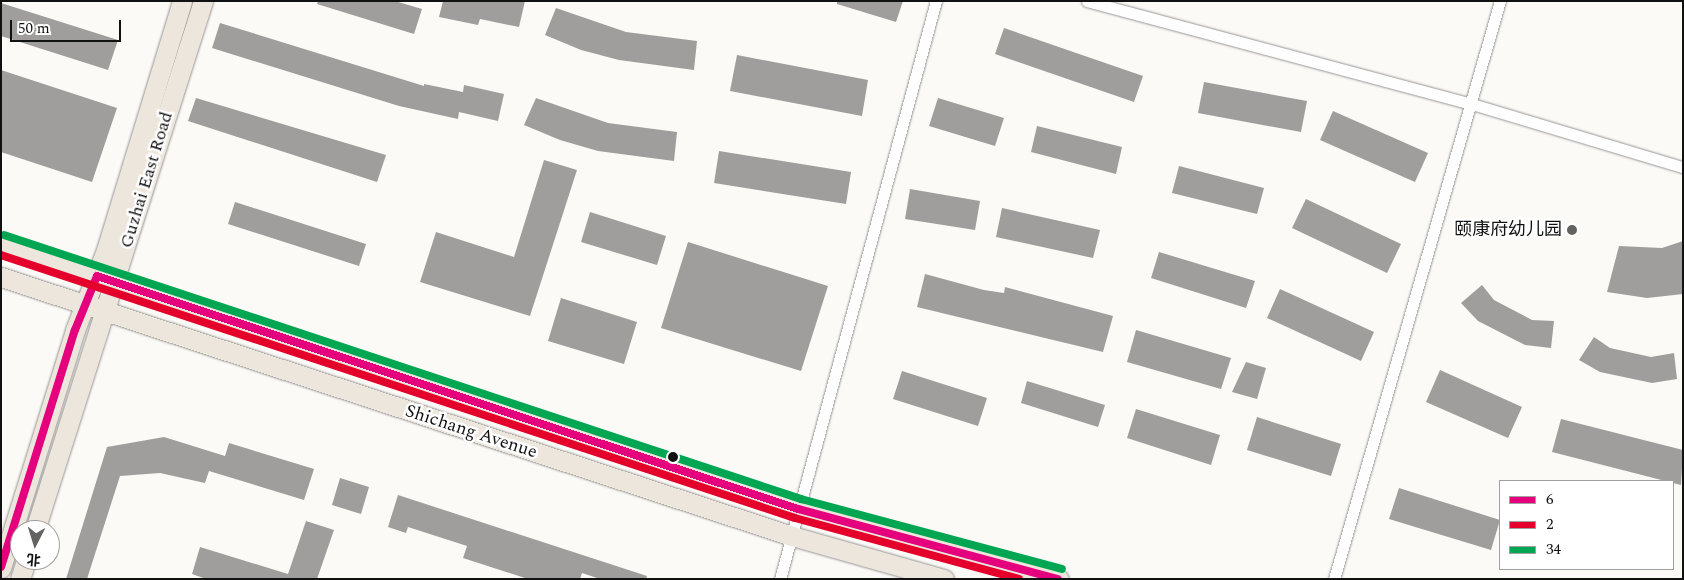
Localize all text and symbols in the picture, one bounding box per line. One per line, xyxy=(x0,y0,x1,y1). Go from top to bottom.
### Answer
scale bar xyxy=(12,10,124,42)
text: 50 m xyxy=(18,17,50,40)
street label: Guzhai East Road xyxy=(116,109,178,251)
place label: 颐康府幼儿园 xyxy=(1454,219,1562,241)
marker: 颐康府幼儿园 xyxy=(1566,224,1578,236)
street label: Shichang Avenue xyxy=(402,400,540,464)
unlabelled marker xyxy=(668,452,678,462)
legend xyxy=(1499,480,1674,570)
text: 6 xyxy=(1546,488,1554,511)
text: 2 xyxy=(1546,513,1554,536)
north arrow xyxy=(10,520,60,570)
text: 34 xyxy=(1546,538,1561,561)
text: 北 xyxy=(26,548,42,571)

